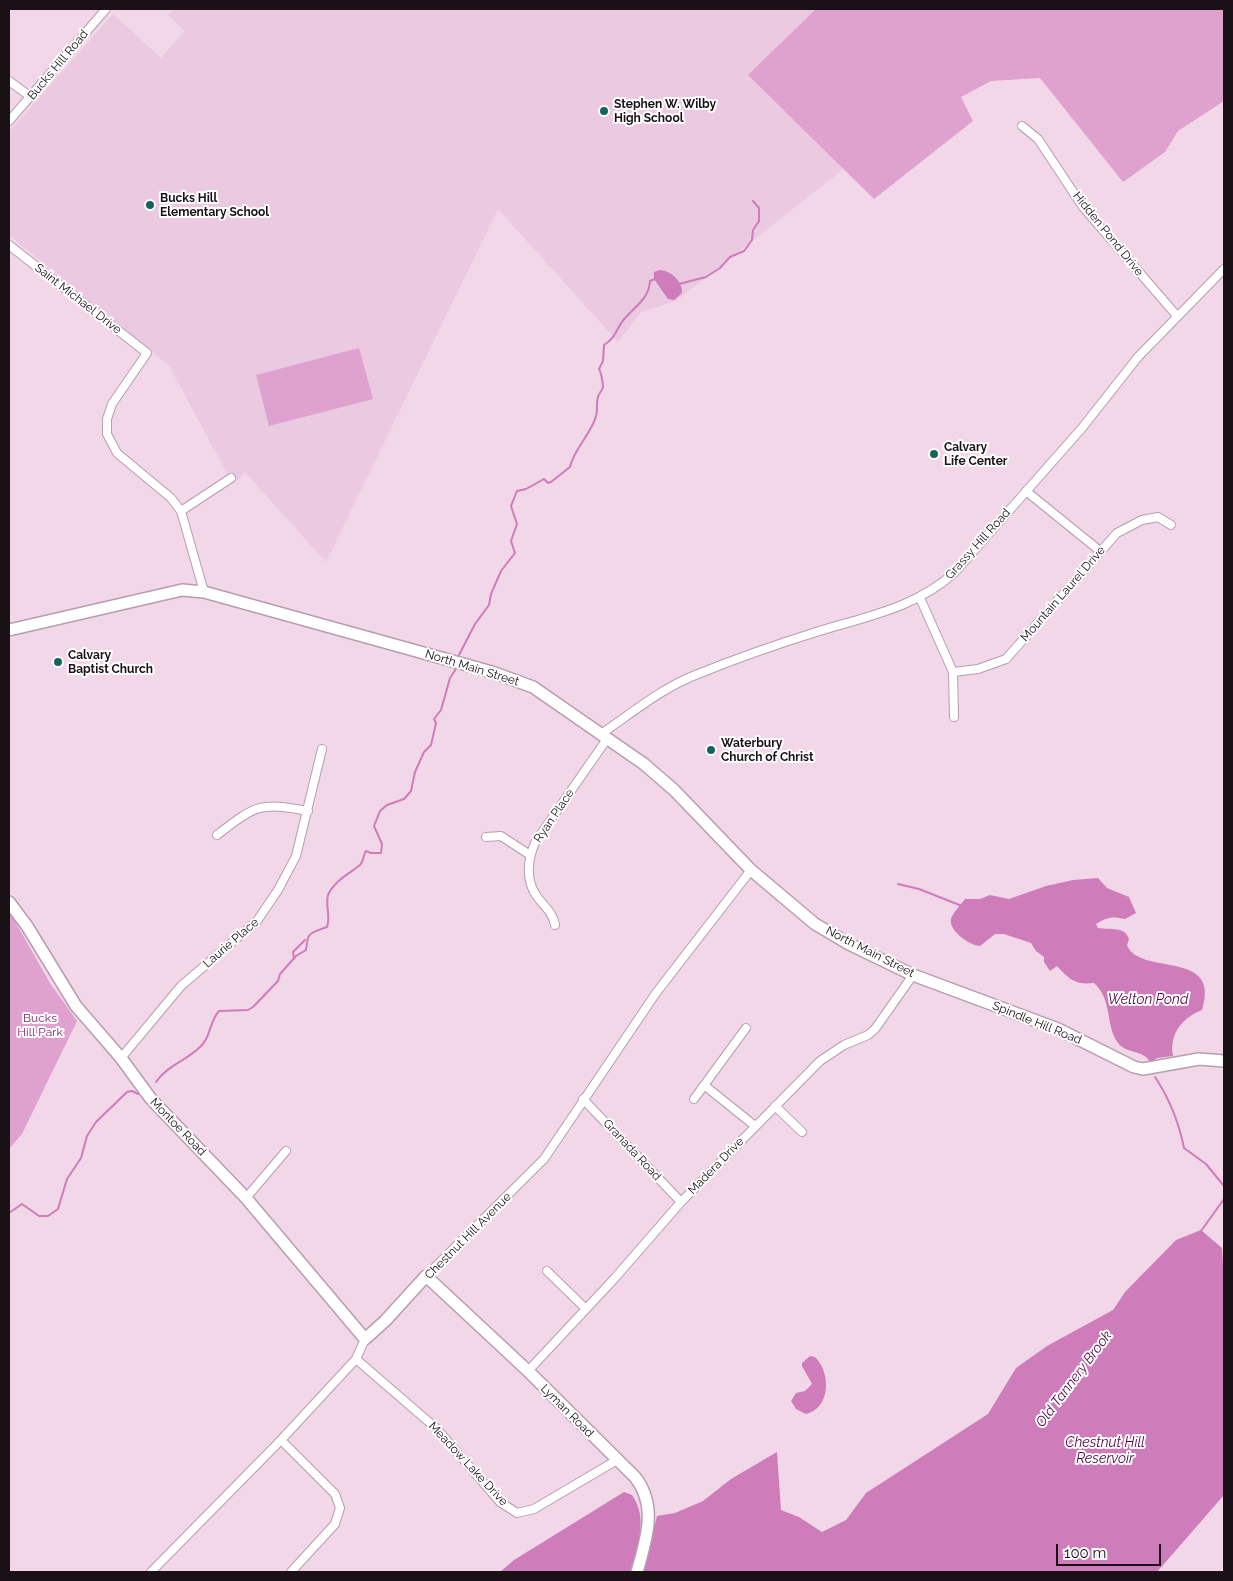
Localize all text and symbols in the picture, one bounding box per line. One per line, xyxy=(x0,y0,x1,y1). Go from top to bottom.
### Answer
street label: Bucks Hill Road xyxy=(25,27,91,103)
place label: Stephen W. Wilby High School xyxy=(614,97,716,125)
marker: Stephen W. Wilby High School xyxy=(598,105,610,117)
street label: Hidden Pond Drive xyxy=(1070,189,1146,279)
place label: Bucks Hill Elementary School xyxy=(160,191,269,219)
marker: Bucks Hill Elementary School xyxy=(144,199,156,211)
street label: Saint Michael Drive xyxy=(32,261,124,337)
place label: Calvary Life Center xyxy=(944,440,1007,468)
marker: Calvary Life Center xyxy=(928,448,940,460)
street label: Grassy Hill Road xyxy=(942,506,1014,582)
street label: Mountain Laurel Drive xyxy=(1018,543,1108,645)
street label: North Main Street xyxy=(423,647,521,689)
place label: Calvary Baptist Church xyxy=(68,648,153,676)
marker: Calvary Baptist Church xyxy=(52,656,64,668)
place label: Waterbury Church of Christ xyxy=(721,736,814,764)
marker: Waterbury Church of Christ xyxy=(705,744,717,756)
street label: Ryan Place xyxy=(531,786,577,846)
street label: Laurie Place xyxy=(200,915,262,971)
street label: North Main Street xyxy=(823,923,917,981)
water label: Welton Pond xyxy=(1108,992,1188,1008)
street label: Spindle Hill Road xyxy=(990,999,1084,1047)
park label: Bucks Hill Park xyxy=(17,1011,63,1039)
street label: Montoe Road xyxy=(147,1095,209,1159)
street label: Granada Road xyxy=(600,1116,664,1184)
street label: Madera Drive xyxy=(685,1134,747,1198)
street label: Chestnut Hill Avenue xyxy=(422,1190,514,1282)
water label: Old Tannery Brook xyxy=(1032,1328,1116,1430)
street label: Lyman Road xyxy=(538,1382,596,1440)
street label: Meadow Lake Drive xyxy=(425,1419,511,1509)
water label: Chestnut Hill Reservoir xyxy=(1065,1435,1145,1468)
scale bar xyxy=(1058,1534,1163,1566)
text: 100 m xyxy=(1064,1544,1106,1562)

